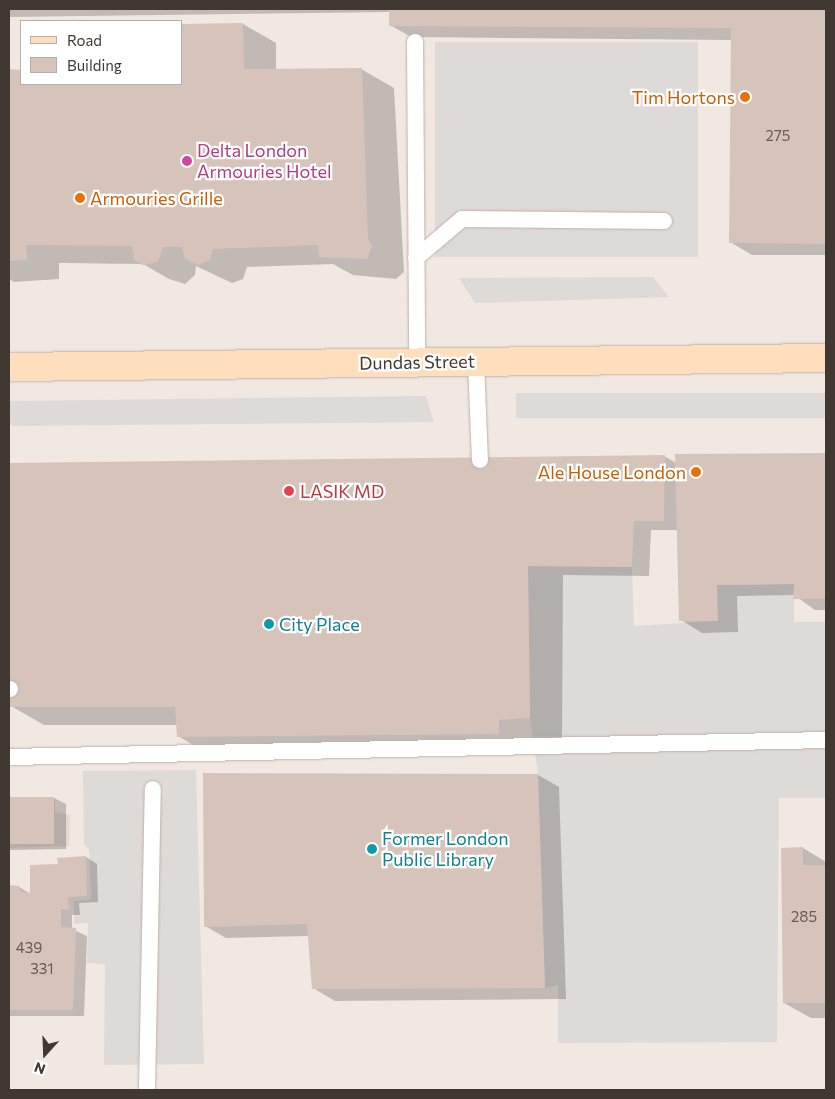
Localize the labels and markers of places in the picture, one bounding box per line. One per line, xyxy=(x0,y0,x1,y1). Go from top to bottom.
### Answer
place label: Tim Hortons xyxy=(632,86,735,108)
marker: Tim Hortons xyxy=(739,91,751,103)
place label: Delta London Armouries Hotel xyxy=(197,140,332,182)
marker: Delta London Armouries Hotel xyxy=(181,155,193,167)
place label: Armouries Grille xyxy=(90,187,223,209)
marker: Armouries Grille xyxy=(74,192,86,204)
place label: Ale House London xyxy=(538,461,686,483)
marker: Ale House London xyxy=(690,466,702,478)
place label: LASIK MD xyxy=(300,480,384,502)
marker: LASIK MD xyxy=(282,484,296,498)
place label: City Place xyxy=(279,613,360,635)
marker: City Place xyxy=(263,618,275,630)
place label: Former London Public Library xyxy=(382,828,509,871)
marker: Former London Public Library xyxy=(366,843,378,855)

